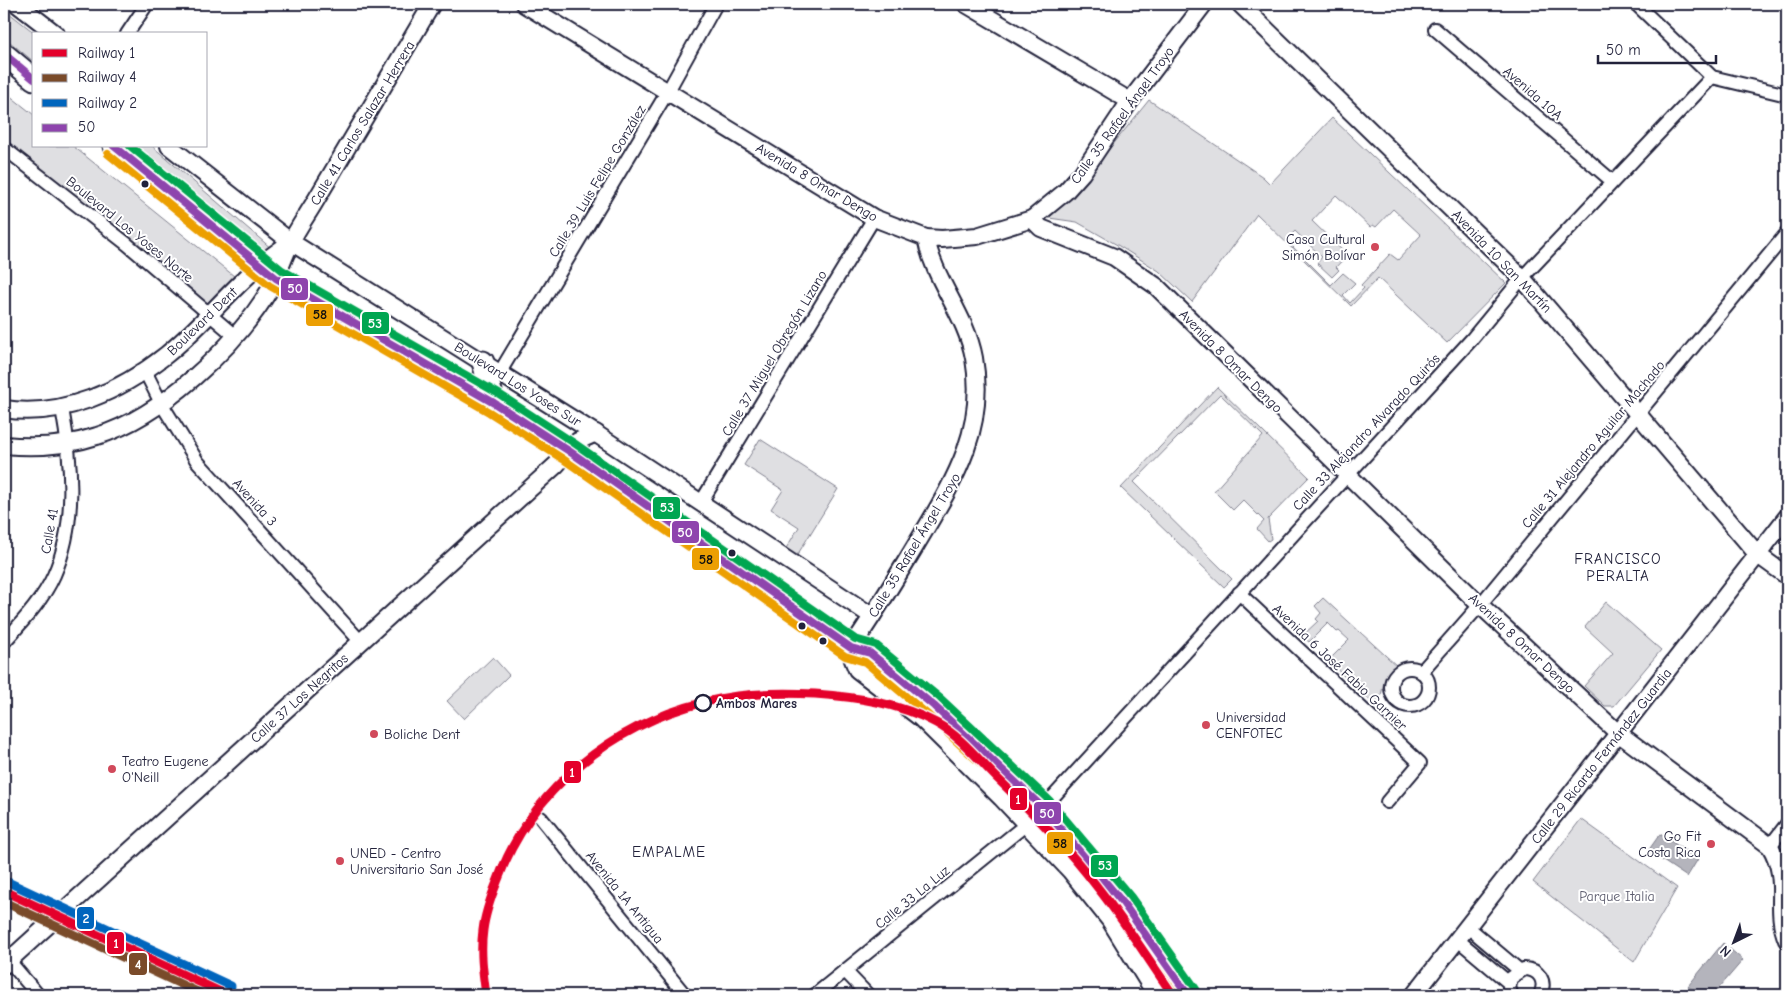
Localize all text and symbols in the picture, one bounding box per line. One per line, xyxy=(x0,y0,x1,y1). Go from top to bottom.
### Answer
legend xyxy=(32,32,208,148)
scale bar xyxy=(1598,32,1716,64)
street label: Calle 41 Carlos Salazar Herrera xyxy=(307,38,418,209)
text: 50 m xyxy=(1606,41,1641,59)
street label: Calle 35 Rafael Ángel Troyo xyxy=(1067,43,1178,187)
text: Railway 1 xyxy=(78,44,135,62)
street label: Avenida 10A xyxy=(1499,63,1566,124)
text: Railway 4 xyxy=(78,68,137,86)
text: Railway 2 xyxy=(78,94,137,112)
street label: Calle 39 Luis Felipe González xyxy=(545,102,650,260)
text: 50 xyxy=(78,118,95,136)
street label: Avenida 8 Omar Dengo xyxy=(753,139,881,226)
street label: Boulevard Los Yoses Norte xyxy=(63,173,197,286)
unlabelled marker xyxy=(140,179,150,189)
street label: Avenida 10 San Martín xyxy=(1448,206,1555,316)
place label: Casa Cultural Simón Bolívar xyxy=(1282,231,1365,264)
marker: Casa Cultural Simón Bolívar xyxy=(1369,241,1381,253)
street label: Calle 37 Miguel Obregón Lizano xyxy=(718,267,831,439)
line badge: 50 xyxy=(280,277,309,301)
text: 50 xyxy=(287,280,303,297)
street label: Boulevard Dent xyxy=(164,283,242,359)
line badge: 58 xyxy=(305,303,334,327)
text: 58 xyxy=(313,306,327,323)
street label: Avenida 8 Omar Dengo xyxy=(1175,306,1286,417)
line badge: 53 xyxy=(361,311,390,335)
text: 53 xyxy=(368,315,382,332)
street label: Boulevard Los Yoses Sur xyxy=(451,338,585,431)
street label: Calle 33 Alejandro Alvarado Quirós xyxy=(1289,350,1444,514)
street label: Calle 31 Alejandro Aguilar Machado xyxy=(1518,357,1669,532)
street label: Calle 35 Rafael Ángel Troyo xyxy=(865,470,964,621)
street label: Avenida 3 xyxy=(229,475,280,530)
line badge: 53 xyxy=(652,496,681,520)
text: 53 xyxy=(660,499,674,516)
street label: Calle 41 xyxy=(37,507,62,555)
line badge: 50 xyxy=(671,520,700,544)
text: 50 xyxy=(677,524,693,541)
line badge: 58 xyxy=(691,547,720,571)
unlabelled marker xyxy=(727,548,737,558)
district label: FRANCISCO PERALTA xyxy=(1574,550,1662,585)
text: 58 xyxy=(699,551,713,568)
street label: Avenida 8 Omar Dengo xyxy=(1465,590,1578,697)
street label: Avenida 6 José Fabio Garnier xyxy=(1269,600,1411,735)
unlabelled marker xyxy=(797,621,807,631)
unlabelled marker xyxy=(818,636,828,646)
street label: Calle 37 Los Negritos xyxy=(247,650,352,747)
street label: Calle 29 Ricardo Fernández Guardia xyxy=(1527,665,1675,848)
marker: Ambos Mares xyxy=(694,694,712,712)
place label: Ambos Mares xyxy=(716,695,797,712)
place label: Universidad CENFOTEC xyxy=(1216,709,1286,742)
marker: Universidad CENFOTEC xyxy=(1200,719,1212,731)
place label: Boliche Dent xyxy=(384,726,461,743)
marker: Boliche Dent xyxy=(368,728,380,740)
place label: Teatro Eugene O'Neill xyxy=(122,753,209,786)
line badge: 1 xyxy=(563,760,582,784)
marker: Teatro Eugene O'Neill xyxy=(106,763,118,775)
text: 1 xyxy=(569,764,575,781)
line badge: 1 xyxy=(1009,787,1028,811)
text: 1 xyxy=(1015,791,1021,808)
line badge: 50 xyxy=(1033,801,1062,825)
text: 50 xyxy=(1039,805,1055,822)
place label: Go Fit Costa Rica xyxy=(1638,828,1702,861)
line badge: 58 xyxy=(1046,831,1074,855)
text: 58 xyxy=(1053,835,1067,852)
marker: Go Fit Costa Rica xyxy=(1705,838,1717,850)
district label: EMPALME xyxy=(632,843,706,861)
place label: UNED - Centro Universitario San José xyxy=(350,845,483,878)
street label: Avenida 1A Antigua xyxy=(582,848,667,947)
line badge: 53 xyxy=(1090,854,1119,878)
marker: UNED - Centro Universitario San José xyxy=(334,855,346,867)
text: 53 xyxy=(1098,857,1112,874)
street label: Calle 33 La Luz xyxy=(872,862,953,933)
park label: Parque Italia xyxy=(1579,888,1655,905)
line badge: 2 xyxy=(76,906,95,930)
text: 2 xyxy=(83,910,90,927)
north arrow xyxy=(1708,916,1758,966)
line badge: 1 xyxy=(106,931,125,955)
text: 1 xyxy=(113,935,119,952)
text: N xyxy=(1717,942,1735,961)
line badge: 4 xyxy=(128,952,148,976)
text: 4 xyxy=(135,956,142,973)

